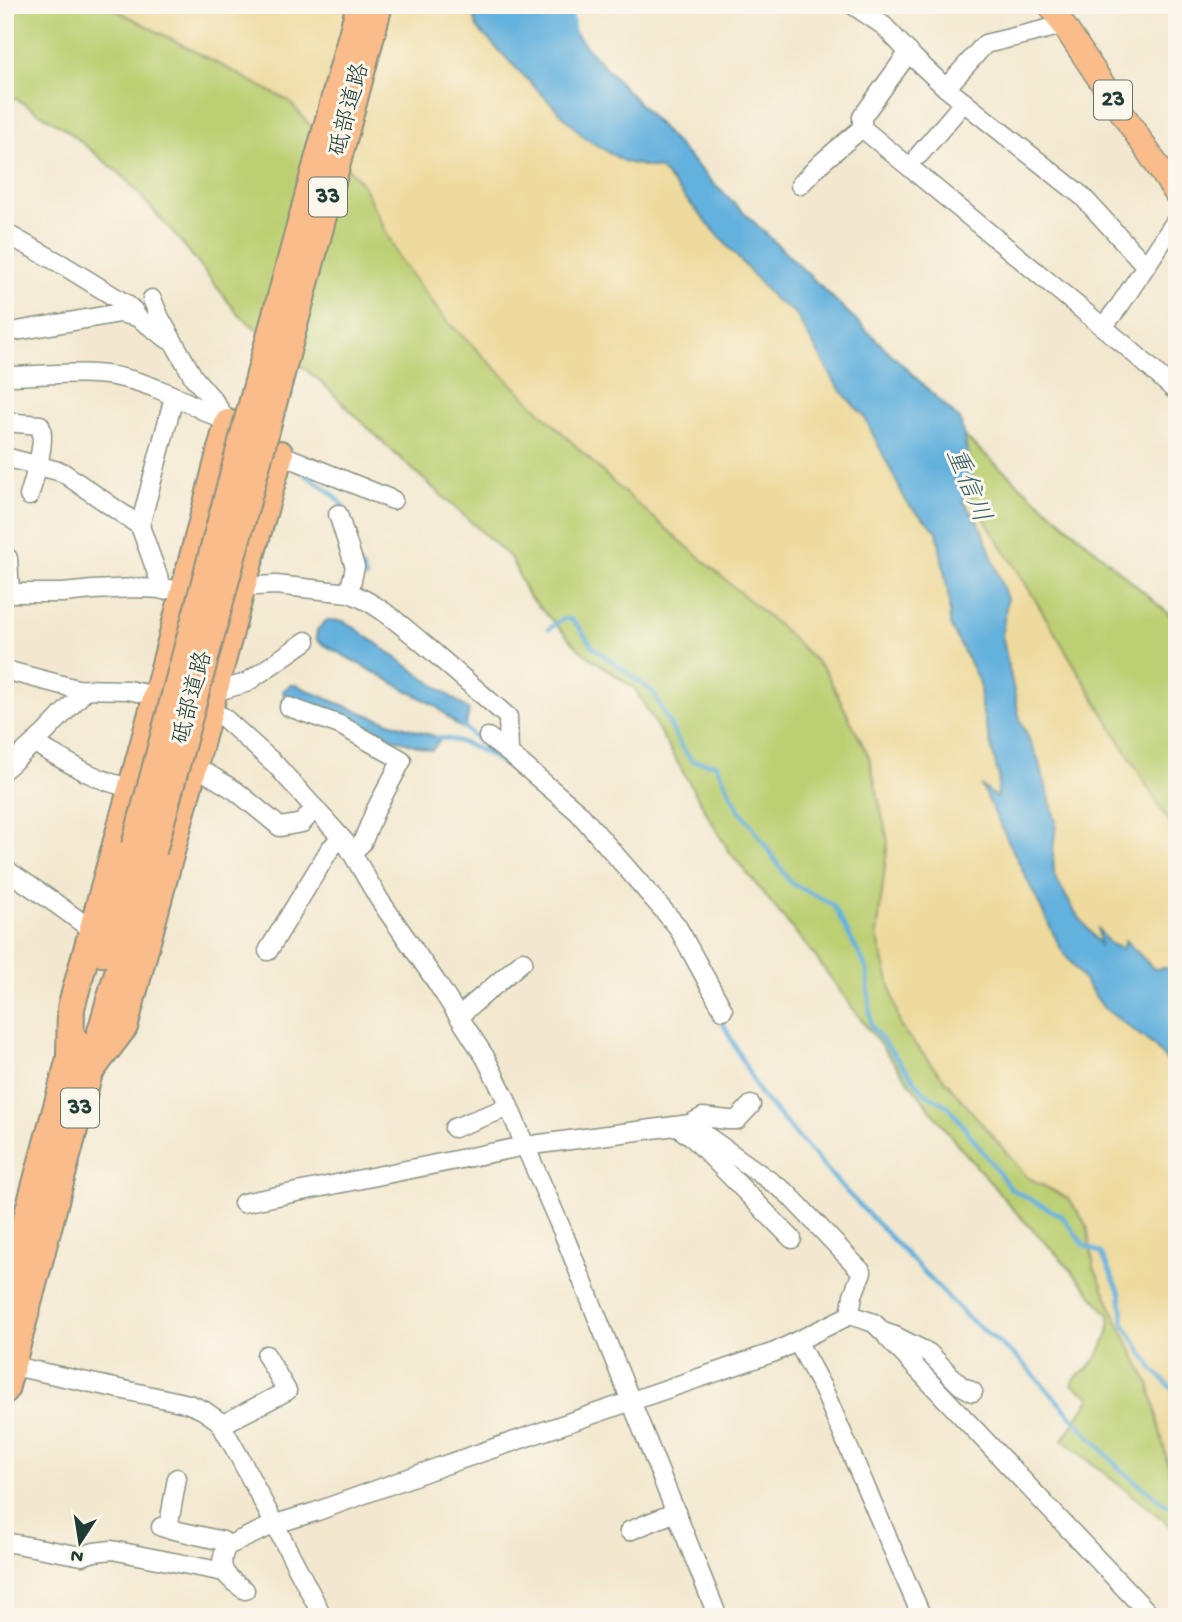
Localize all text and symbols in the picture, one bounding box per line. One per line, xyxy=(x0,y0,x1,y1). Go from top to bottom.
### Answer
street label: 砥部道路 xyxy=(324,60,377,160)
road number: 23 xyxy=(1094,80,1132,120)
road number: 33 xyxy=(309,178,347,216)
water label: 重信川 xyxy=(937,444,996,528)
street label: 砥部道路 xyxy=(167,648,220,748)
road number: 33 xyxy=(61,1088,99,1128)
north arrow xyxy=(46,1506,116,1576)
text: N xyxy=(69,1543,86,1568)

